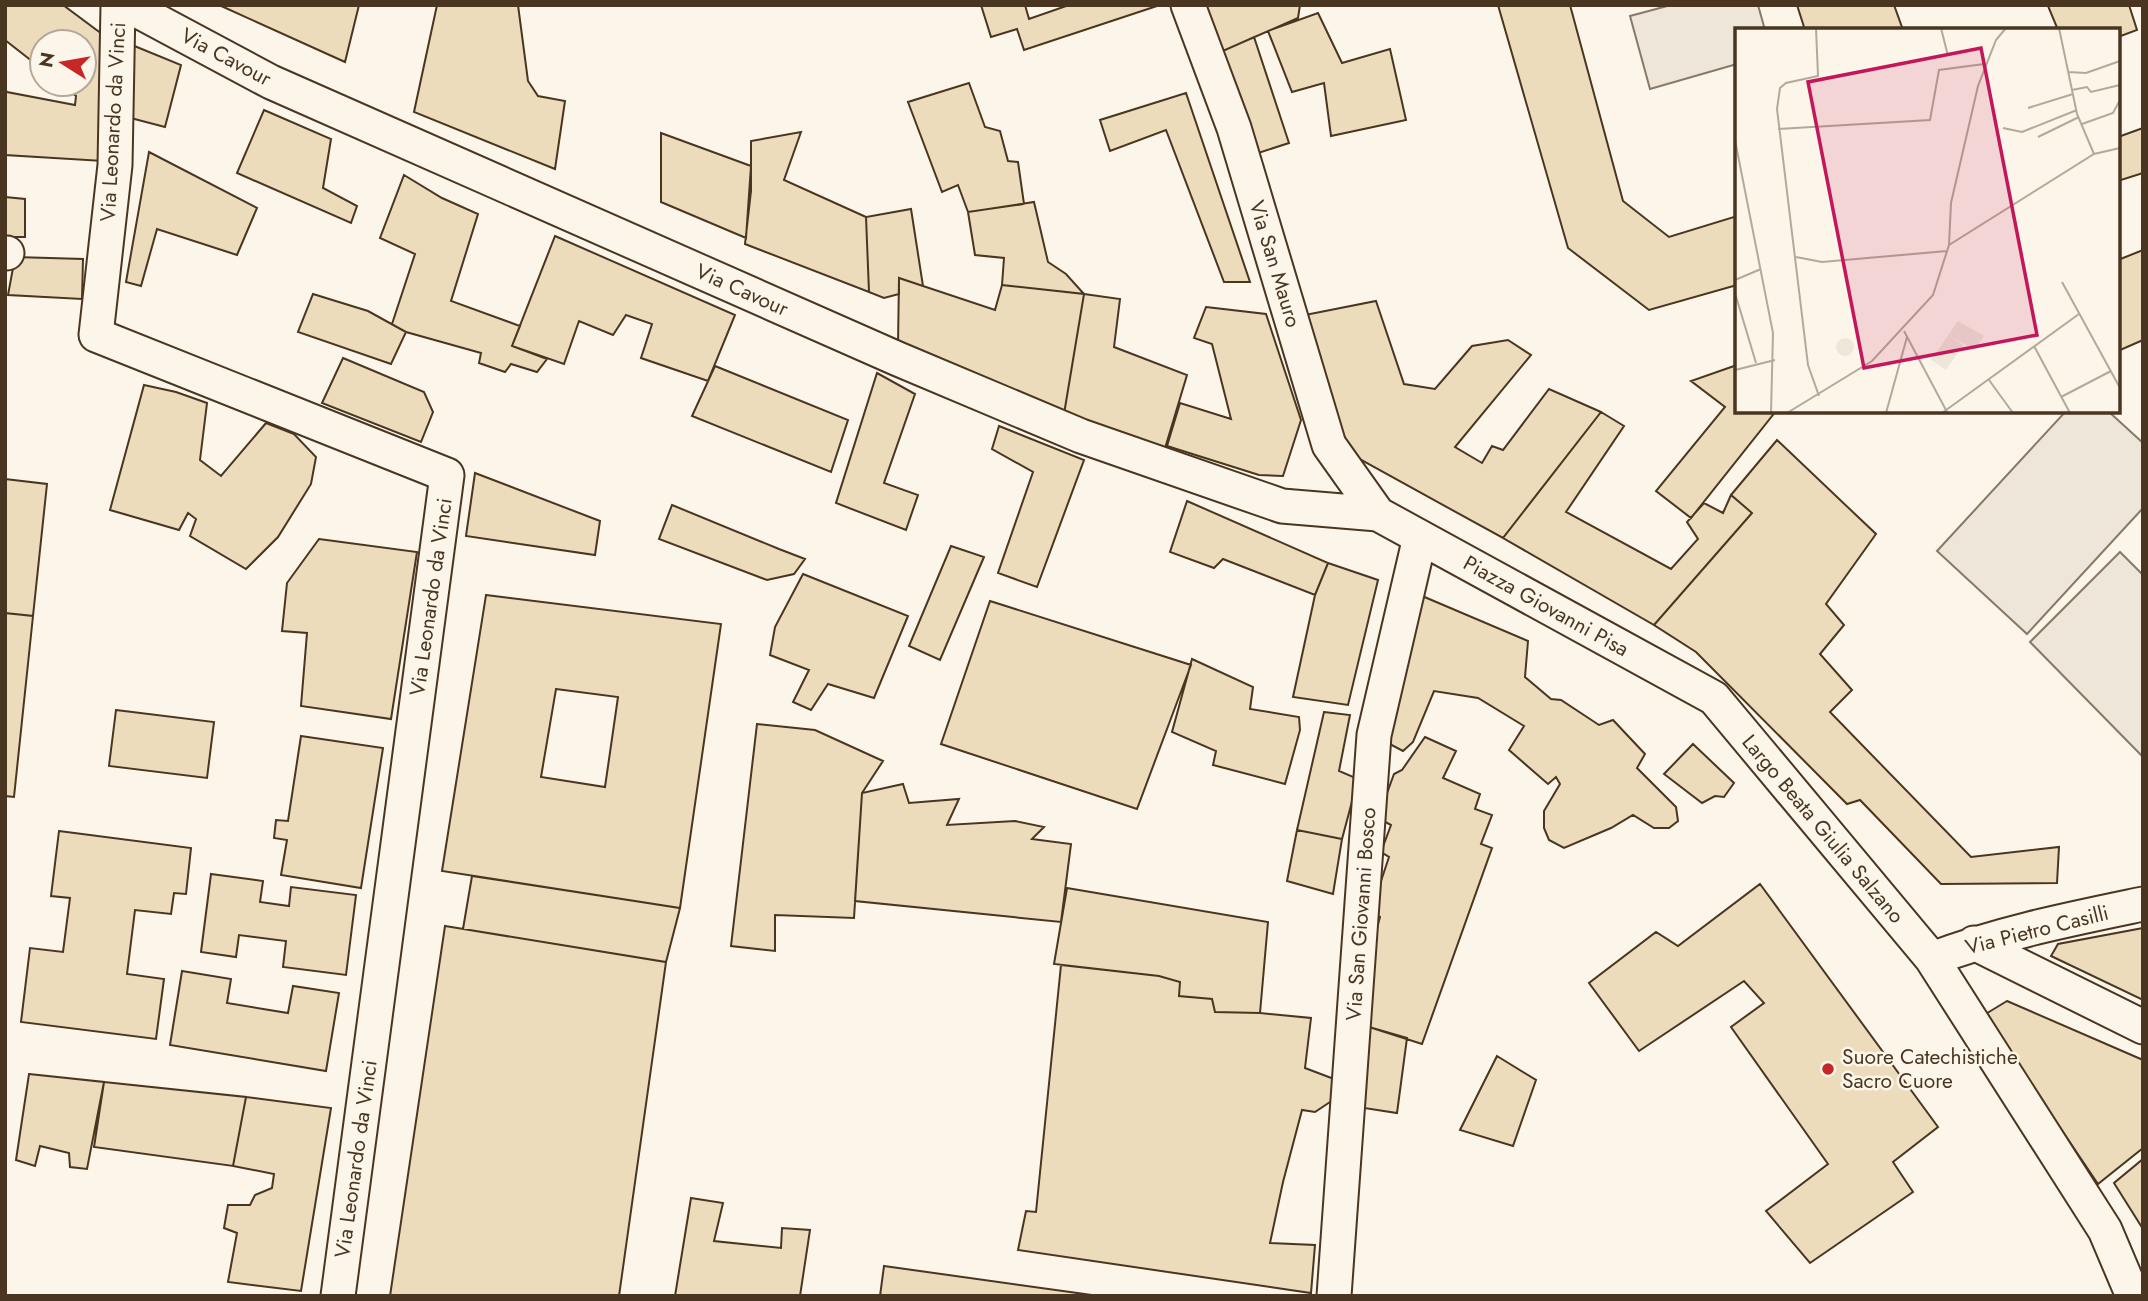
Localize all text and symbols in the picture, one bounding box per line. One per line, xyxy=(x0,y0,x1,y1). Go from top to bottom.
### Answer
street label: Via Leonardo da Vinci xyxy=(93,21,133,223)
street label: Via Cavour xyxy=(175,21,277,94)
north arrow xyxy=(28,28,98,98)
inset map xyxy=(1735,28,2120,413)
text: N xyxy=(32,50,61,70)
street label: Via San Mauro xyxy=(1241,197,1309,331)
street label: Via Cavour xyxy=(691,256,794,324)
street label: Via Leonardo da Vinci xyxy=(402,496,460,698)
street label: Piazza Giovanni Pisa xyxy=(1458,548,1634,664)
street label: Largo Beata Giulia Salzano xyxy=(1735,728,1911,930)
street label: Via San Giovanni Bosco xyxy=(1339,806,1383,1022)
street label: Via Pietro Casilli xyxy=(1962,898,2112,962)
place label: Suore Catechistiche Sacro Cuore xyxy=(1842,1042,2018,1096)
street label: Via Leonardo da Vinci xyxy=(327,1058,385,1260)
marker: Suore Catechistiche Sacro Cuore xyxy=(1820,1061,1836,1077)

